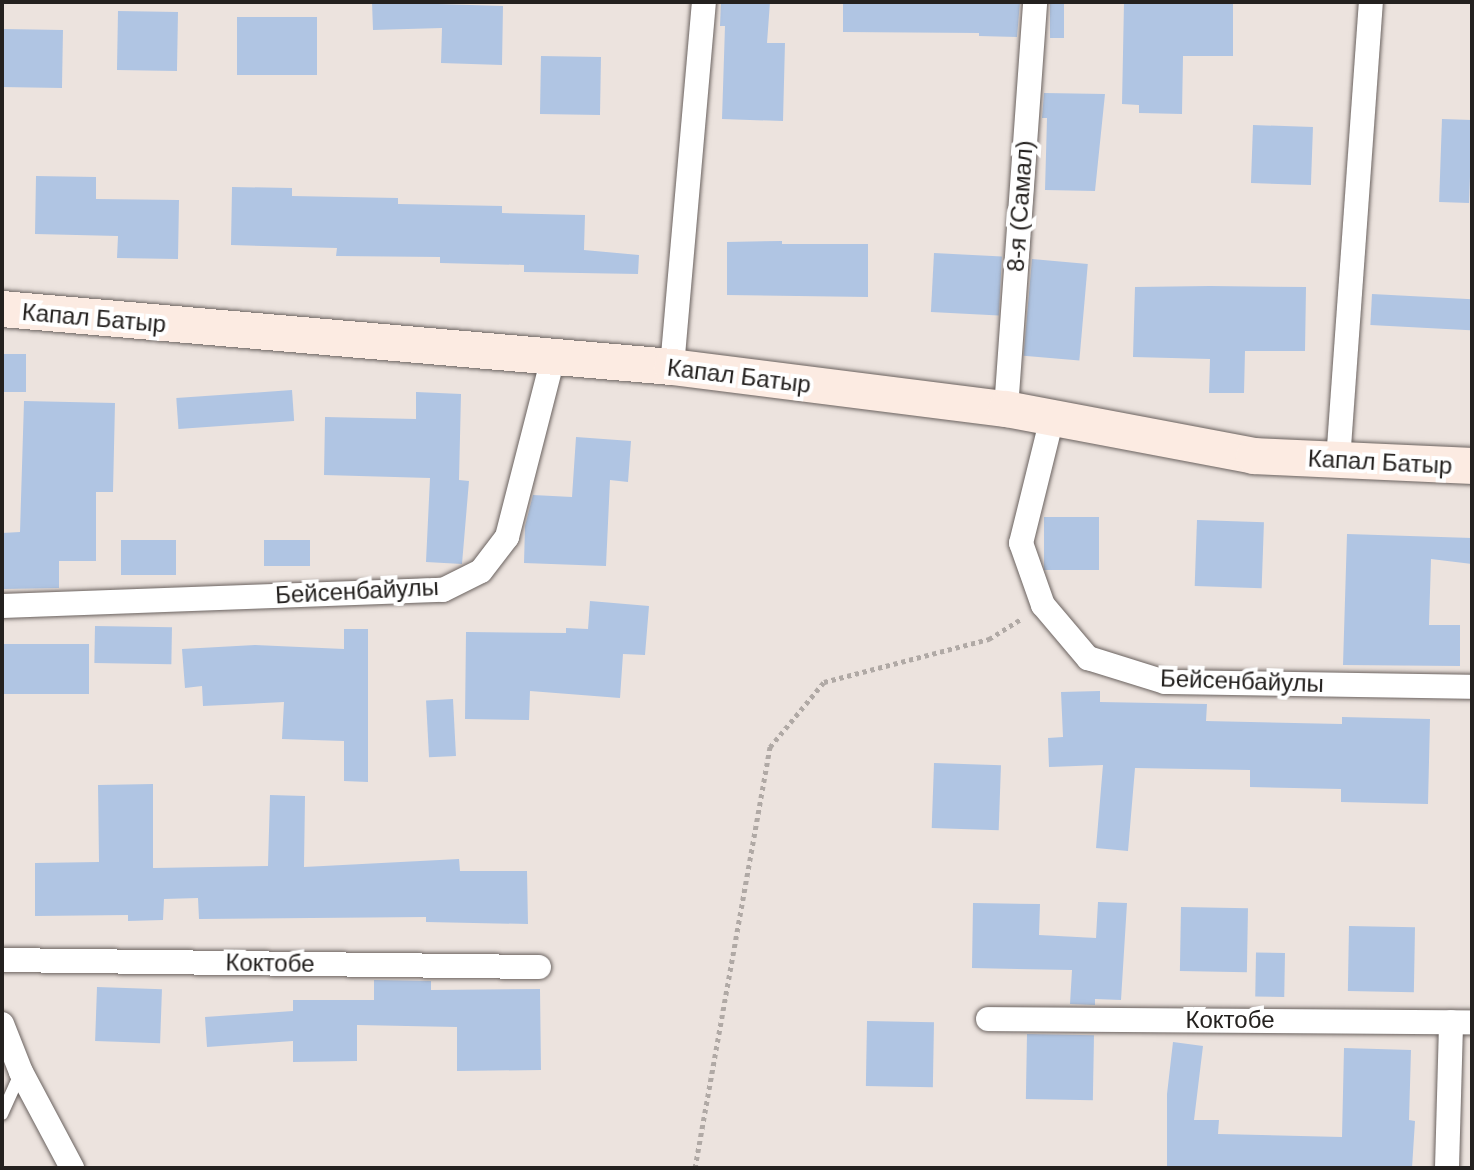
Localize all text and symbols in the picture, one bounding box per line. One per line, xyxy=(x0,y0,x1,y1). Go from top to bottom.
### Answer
street label: 8-я (Самал) xyxy=(1001,139,1039,273)
street label: Капал Батыр xyxy=(21,297,167,339)
street label: Капал Батыр xyxy=(666,353,812,399)
street label: Капал Батыр xyxy=(1307,444,1453,480)
street label: Бейсенбайулы xyxy=(274,572,440,610)
street label: Бейсенбайулы xyxy=(1160,664,1324,698)
street label: Коктобе xyxy=(225,948,315,978)
street label: Коктобе xyxy=(1186,1006,1274,1034)

